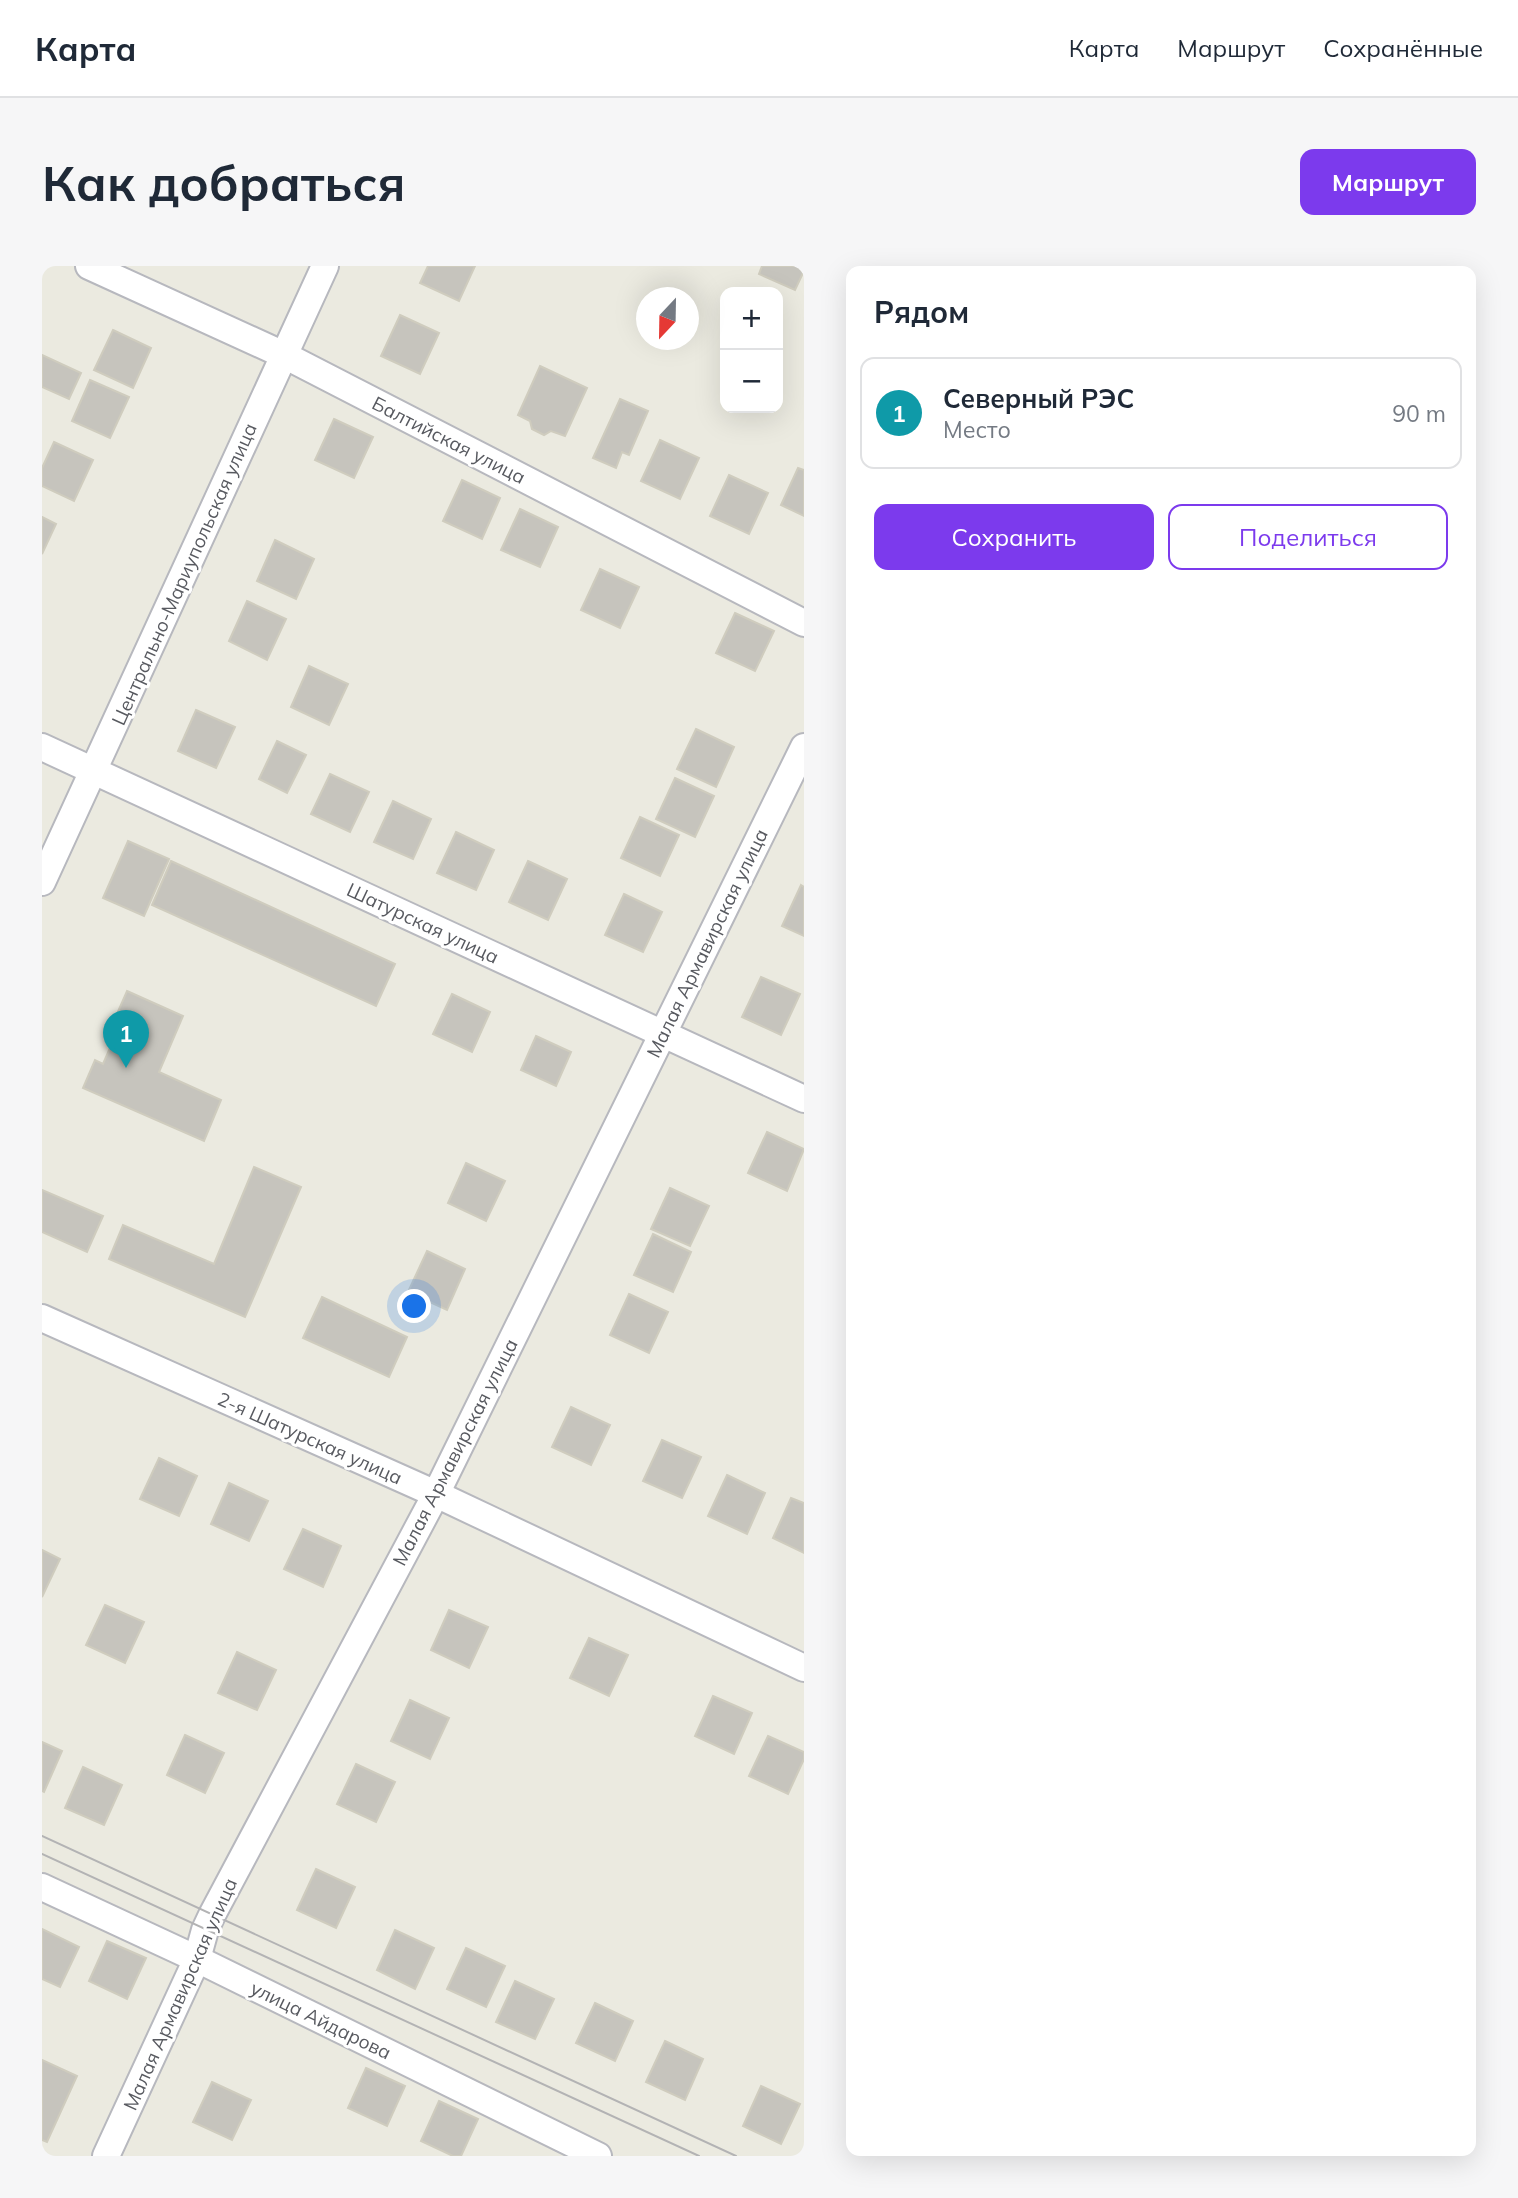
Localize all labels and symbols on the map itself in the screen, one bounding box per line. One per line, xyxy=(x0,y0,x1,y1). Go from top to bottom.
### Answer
north arrow xyxy=(636,287,699,350)
street label: Балтийская улица xyxy=(368,391,530,489)
street label: Центрально-Мариупольская улица xyxy=(106,419,262,729)
street label: Малая Армавирская улица xyxy=(641,825,773,1061)
street label: Шатурская улица xyxy=(343,877,503,969)
pin: 1 xyxy=(103,1010,149,1068)
your location xyxy=(397,1289,431,1323)
street label: Малая Армавирская улица xyxy=(387,1334,523,1570)
street label: 2-я Шатурская улица xyxy=(214,1386,406,1490)
street label: Малая Армавирская улица xyxy=(118,1874,242,2114)
street label: улица Айдарова xyxy=(247,1976,395,2064)

